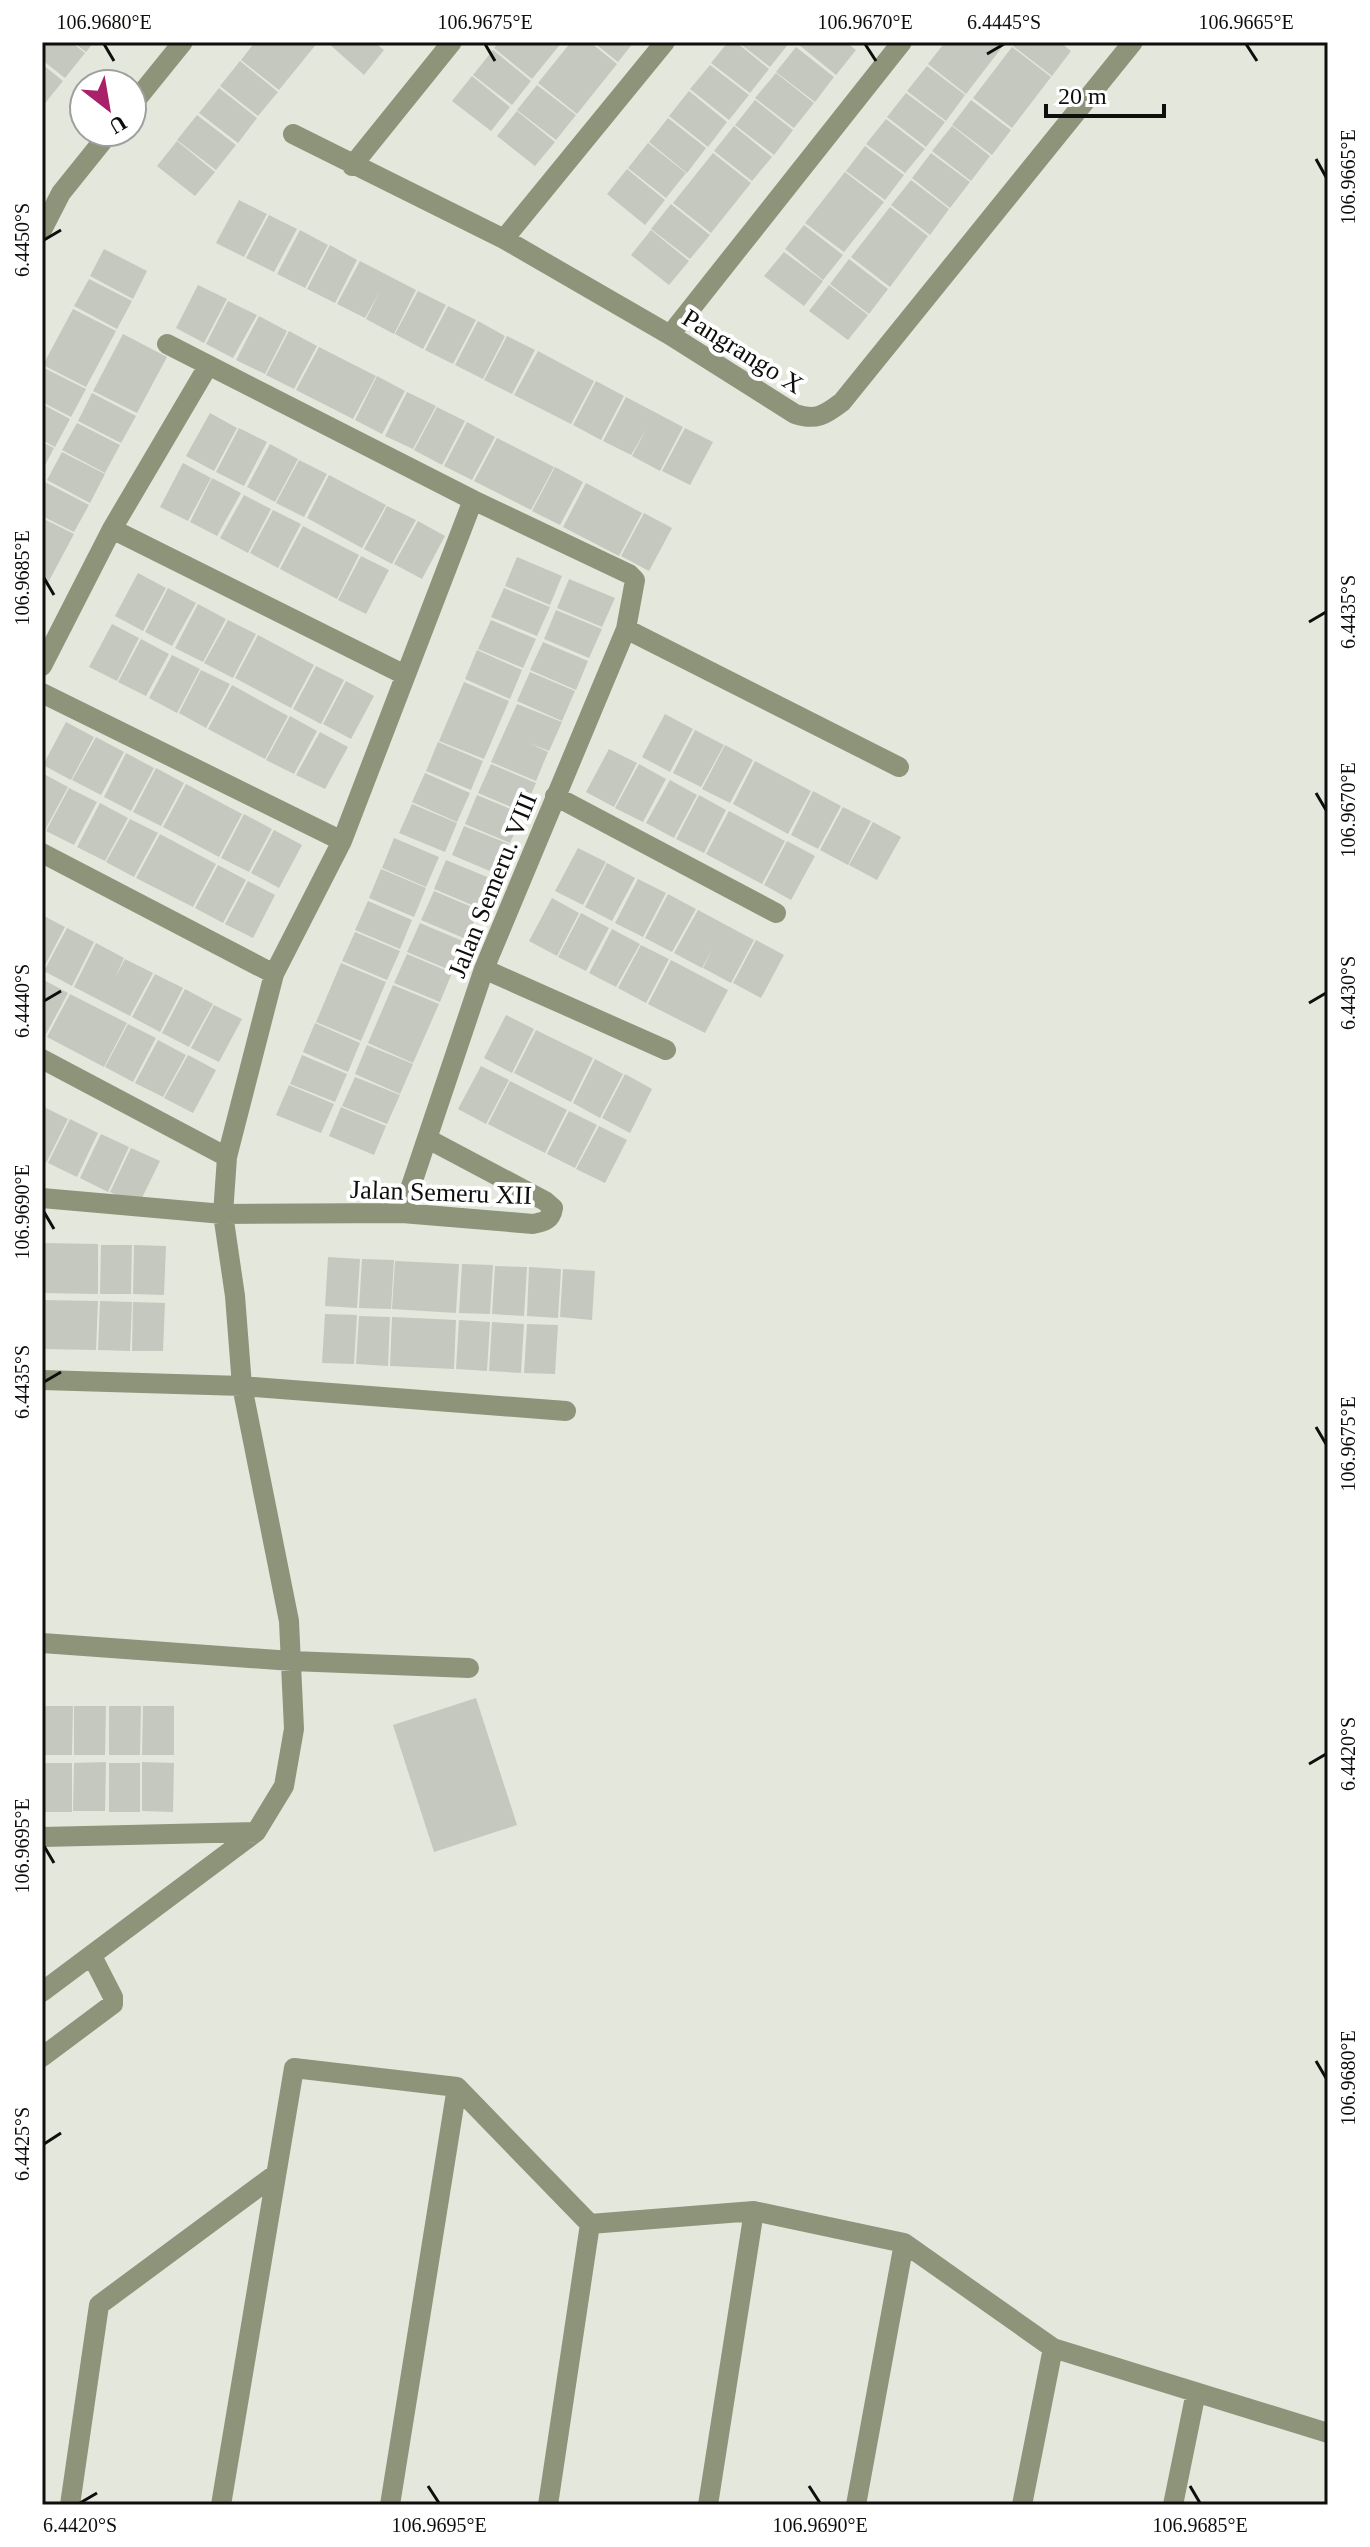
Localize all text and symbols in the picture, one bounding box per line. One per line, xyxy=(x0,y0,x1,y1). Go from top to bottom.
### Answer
text: 106.9680°E xyxy=(56,11,152,33)
text: 106.9675°E xyxy=(437,11,533,33)
text: 106.9670°E xyxy=(817,11,913,33)
text: 6.4445°S xyxy=(967,11,1041,33)
text: 106.9665°E xyxy=(1198,11,1294,33)
north arrow xyxy=(68,68,148,148)
scale bar xyxy=(1046,68,1164,118)
text: 20 m xyxy=(1058,83,1107,109)
text: U xyxy=(105,110,131,140)
text: 106.9665°E xyxy=(1337,129,1359,225)
text: 6.4450°S xyxy=(11,203,33,277)
street label: Pangrango X xyxy=(677,303,808,400)
text: 106.9685°E xyxy=(11,530,33,626)
text: 6.4435°S xyxy=(1337,575,1359,649)
text: 106.9670°E xyxy=(1337,762,1359,858)
street label: Jalan Semeru. VIII xyxy=(442,789,543,982)
text: 6.4430°S xyxy=(1337,956,1359,1030)
text: 6.4440°S xyxy=(11,964,33,1038)
text: 106.9690°E xyxy=(11,1164,33,1260)
street label: Jalan Semeru XII xyxy=(350,1175,532,1210)
text: 6.4435°S xyxy=(11,1345,33,1419)
text: 106.9675°E xyxy=(1337,1396,1359,1492)
text: 6.4420°S xyxy=(1337,1717,1359,1791)
text: 106.9695°E xyxy=(11,1798,33,1894)
text: 106.9680°E xyxy=(1337,2030,1359,2126)
text: 6.4425°S xyxy=(11,2107,33,2181)
text: 6.4420°S xyxy=(43,2514,117,2536)
text: 106.9695°E xyxy=(391,2514,487,2536)
text: 106.9690°E xyxy=(772,2514,868,2536)
text: 106.9685°E xyxy=(1152,2514,1248,2536)

